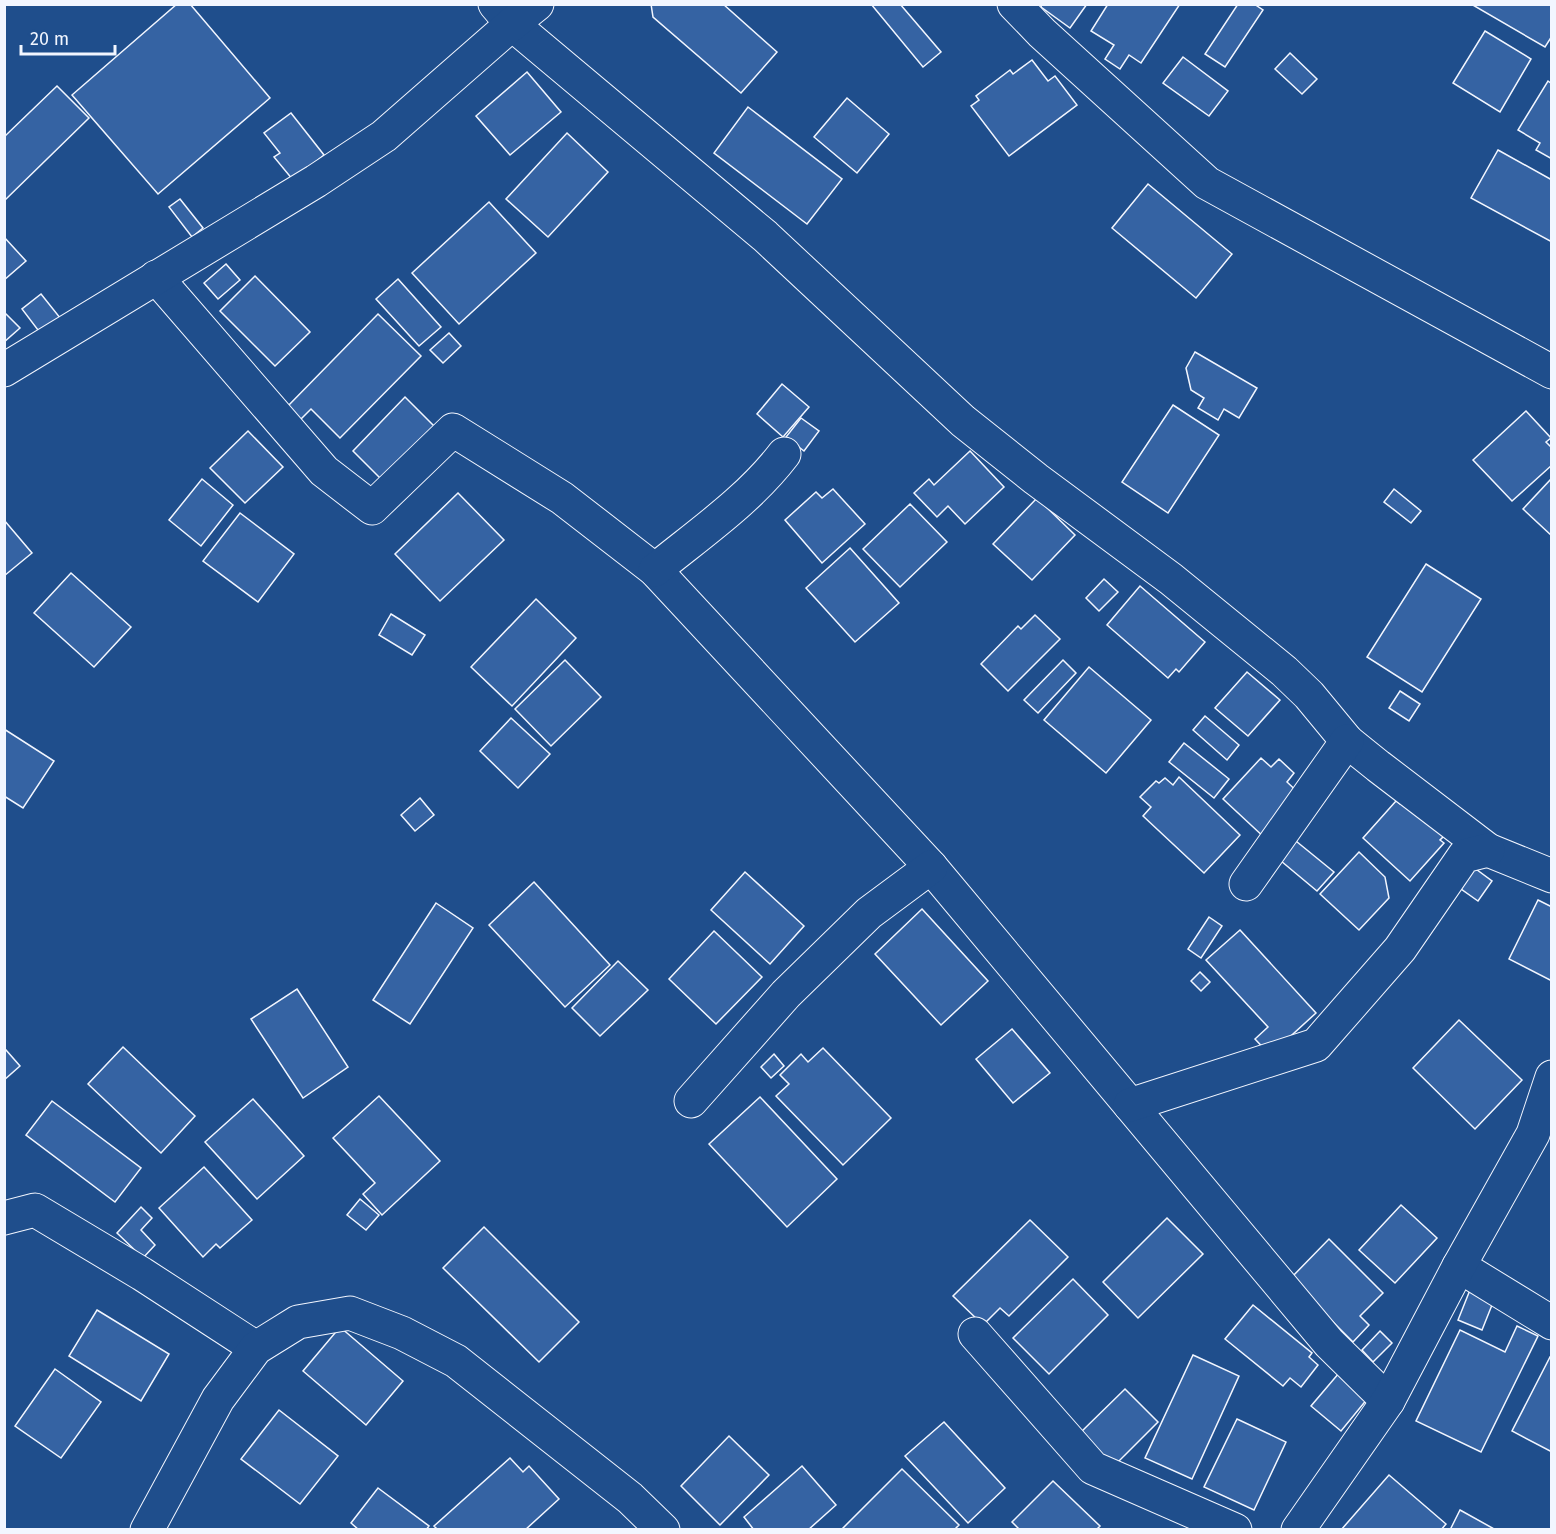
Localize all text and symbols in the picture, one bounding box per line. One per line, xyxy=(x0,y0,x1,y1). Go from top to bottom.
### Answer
scale bar xyxy=(21,18,116,56)
text: 20 m xyxy=(30,28,69,50)

